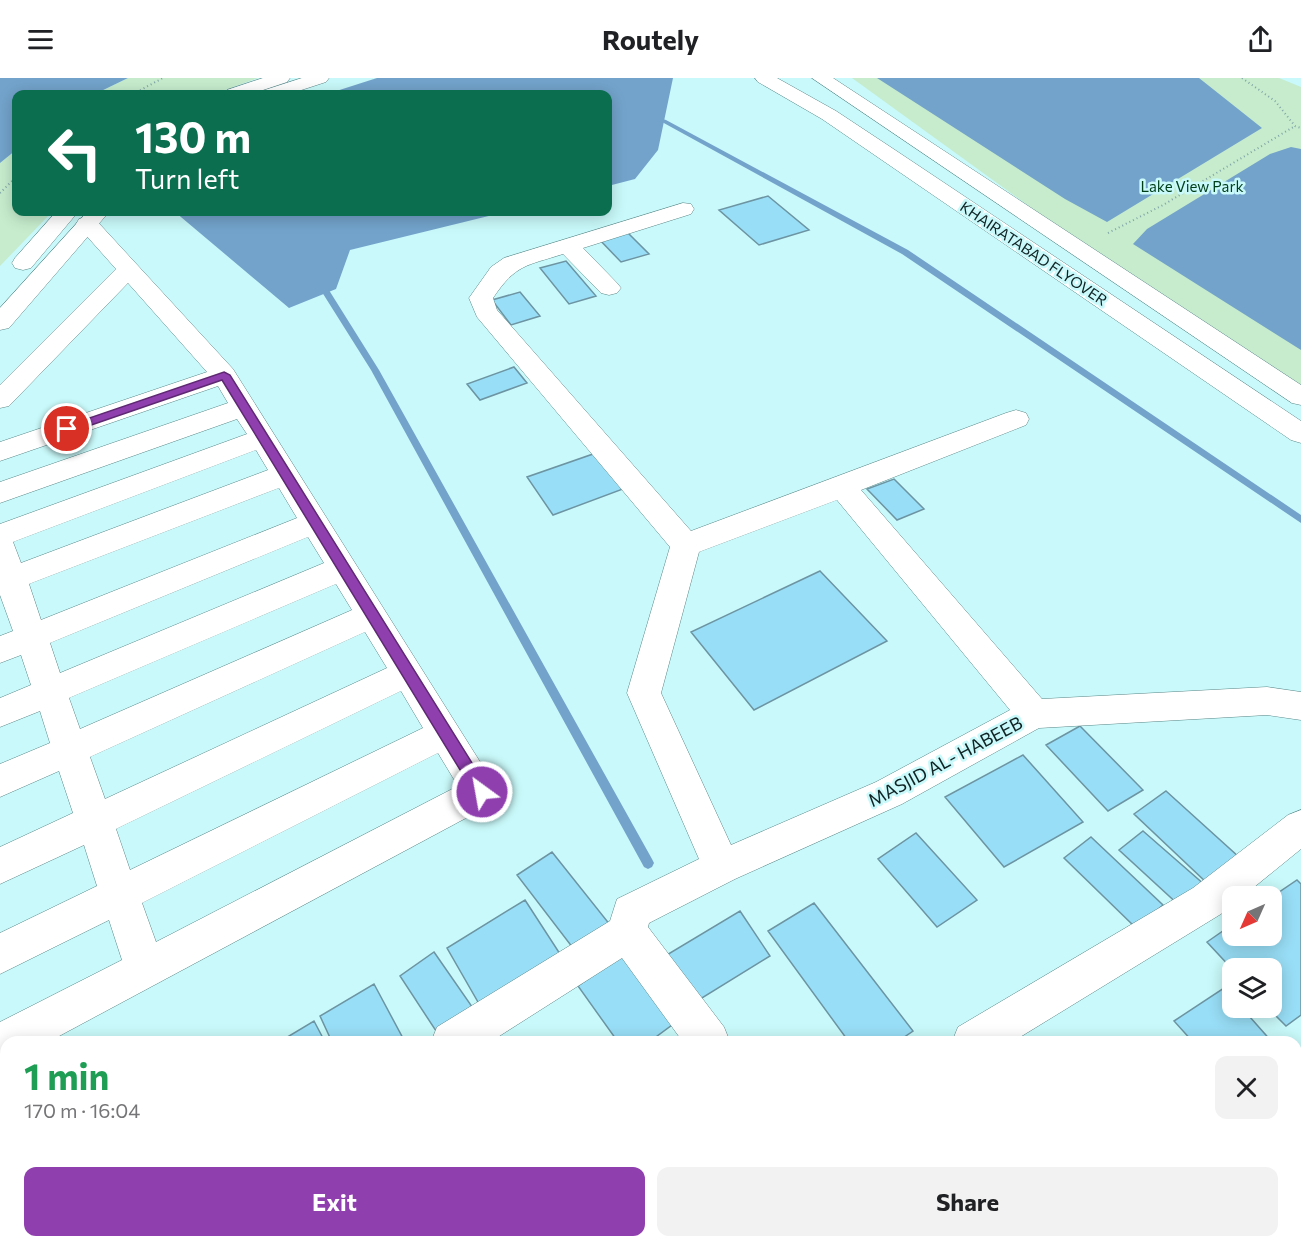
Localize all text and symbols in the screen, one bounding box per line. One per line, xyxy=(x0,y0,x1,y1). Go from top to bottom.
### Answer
icon: menu xyxy=(24,23,57,56)
text: Routely xyxy=(602,23,699,56)
icon: share xyxy=(1244,23,1277,56)
text: 130 m xyxy=(135,110,251,162)
icon: left xyxy=(36,114,114,192)
text: Turn left xyxy=(135,162,239,195)
park label: Lake View Park xyxy=(1140,177,1244,195)
street label: KHAIRATABAD FLYOVER xyxy=(957,197,1111,309)
pin xyxy=(41,403,92,454)
icon: arrive xyxy=(50,412,83,445)
street label: MASJID AL- HABEEB xyxy=(864,711,1026,811)
position arrow xyxy=(450,760,514,824)
north arrow xyxy=(1222,886,1282,946)
map controls xyxy=(1222,886,1282,1018)
button: layers xyxy=(1222,958,1282,1018)
text: 1 min xyxy=(24,1053,109,1097)
button: close xyxy=(1215,1056,1278,1119)
text: 170 m · 16:04 xyxy=(24,1098,140,1122)
button: Exit xyxy=(24,1167,645,1236)
button: Share xyxy=(657,1167,1278,1236)

